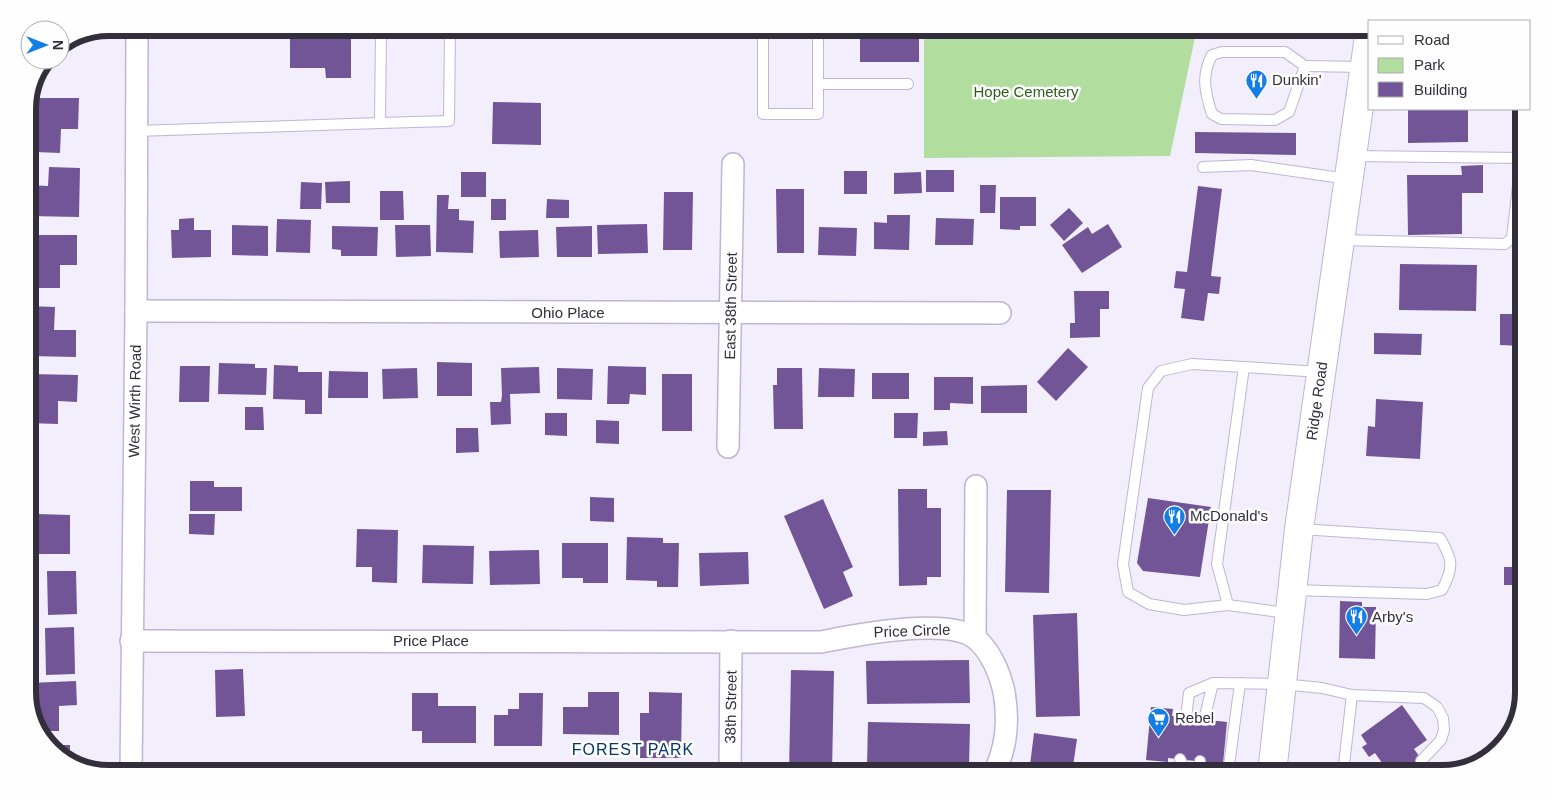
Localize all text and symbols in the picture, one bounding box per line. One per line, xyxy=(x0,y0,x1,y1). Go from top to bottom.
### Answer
north arrow xyxy=(20,20,70,70)
legend xyxy=(1368,20,1531,110)
text: Road xyxy=(1414,31,1450,48)
text: N xyxy=(50,40,66,50)
text: Park xyxy=(1414,56,1445,73)
restaurant icon: Dunkin' xyxy=(1244,68,1268,99)
place label: Dunkin' xyxy=(1272,71,1322,88)
text: Building xyxy=(1414,81,1467,98)
park label: Hope Cemetery xyxy=(973,83,1079,100)
street label: East 38th Street xyxy=(721,251,740,360)
street label: Ohio Place xyxy=(531,304,605,321)
street label: West Wirth Road xyxy=(125,344,144,458)
street label: Ridge Road xyxy=(1303,361,1330,441)
restaurant icon: McDonald's xyxy=(1162,504,1186,535)
place label: McDonald's xyxy=(1190,507,1268,524)
restaurant icon: Arby's xyxy=(1344,605,1368,636)
place label: Arby's xyxy=(1372,608,1413,625)
street label: Price Circle xyxy=(873,621,951,640)
street label: Price Place xyxy=(393,632,469,649)
street label: 38th Street xyxy=(721,669,740,744)
supermarket icon: Rebel xyxy=(1147,706,1171,737)
place label: Rebel xyxy=(1175,709,1214,726)
district label: FOREST PARK xyxy=(572,741,694,758)

